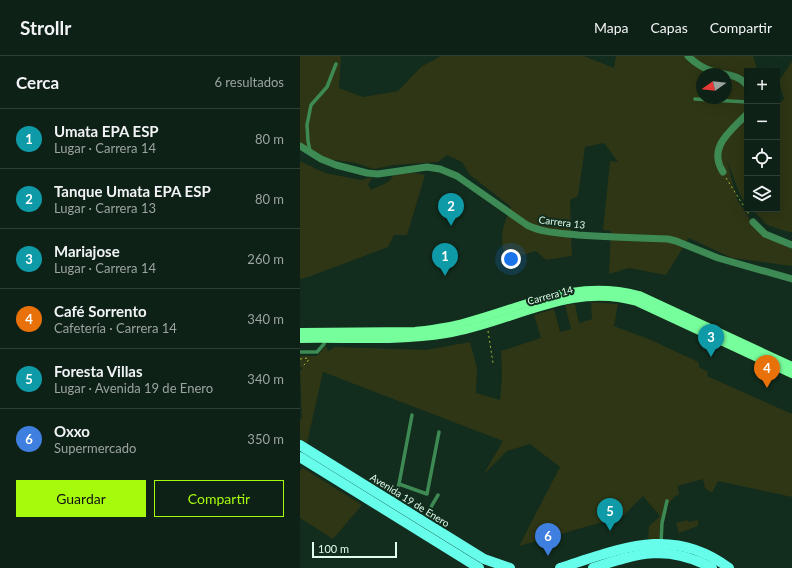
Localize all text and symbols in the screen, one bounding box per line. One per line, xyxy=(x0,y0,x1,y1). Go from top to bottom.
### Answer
text: Strollr xyxy=(20,16,71,39)
text: Mapa xyxy=(594,19,629,36)
text: Capas xyxy=(651,19,688,36)
text: Compartir xyxy=(710,19,772,36)
north arrow xyxy=(696,68,732,104)
map controls xyxy=(744,68,780,212)
button: + xyxy=(744,68,780,104)
text: Cerca xyxy=(16,72,59,93)
text: 6 resultados xyxy=(214,74,284,90)
button: − xyxy=(744,104,780,140)
text: Umata EPA ESP xyxy=(54,122,159,140)
text: 1 xyxy=(25,131,33,147)
text: 80 m xyxy=(255,131,284,147)
text: Lugar · Carrera 14 xyxy=(54,140,156,156)
button: locate xyxy=(744,140,780,176)
button: layers xyxy=(744,176,780,212)
text: Tanque Umata EPA ESP xyxy=(54,182,211,200)
text: 2 xyxy=(25,191,33,207)
text: 80 m xyxy=(255,191,284,207)
pin: 2 xyxy=(438,193,464,226)
text: Lugar · Carrera 13 xyxy=(54,200,156,216)
street label: Carrera 13 xyxy=(538,213,586,231)
text: Mariajose xyxy=(54,242,120,260)
pin: 1 xyxy=(432,243,458,276)
your location xyxy=(501,249,521,269)
text: 3 xyxy=(25,251,33,267)
text: 260 m xyxy=(247,251,284,267)
text: Lugar · Carrera 14 xyxy=(54,260,156,276)
street label: Carrera 14 xyxy=(526,283,574,307)
text: Café Sorrento xyxy=(54,302,147,320)
text: 4 xyxy=(25,311,33,327)
text: 340 m xyxy=(247,311,284,327)
text: Cafetería · Carrera 14 xyxy=(54,320,177,336)
pin: 3 xyxy=(698,324,724,357)
pin: 4 xyxy=(754,355,780,388)
text: Foresta Villas xyxy=(54,362,143,380)
text: 5 xyxy=(25,371,33,387)
text: 340 m xyxy=(247,371,284,387)
text: Lugar · Avenida 19 de Enero xyxy=(54,380,213,396)
text: Oxxo xyxy=(54,422,90,440)
text: 6 xyxy=(25,431,33,447)
text: 350 m xyxy=(247,431,284,447)
text: Supermercado xyxy=(54,440,136,456)
street label: Avenida 19 de Enero xyxy=(368,471,452,529)
button: Guardar xyxy=(16,480,146,517)
button: Compartir xyxy=(154,480,284,517)
pin: 5 xyxy=(597,498,623,531)
pin: 6 xyxy=(535,523,561,556)
scale bar xyxy=(312,540,397,559)
text: 100 m xyxy=(318,542,349,555)

